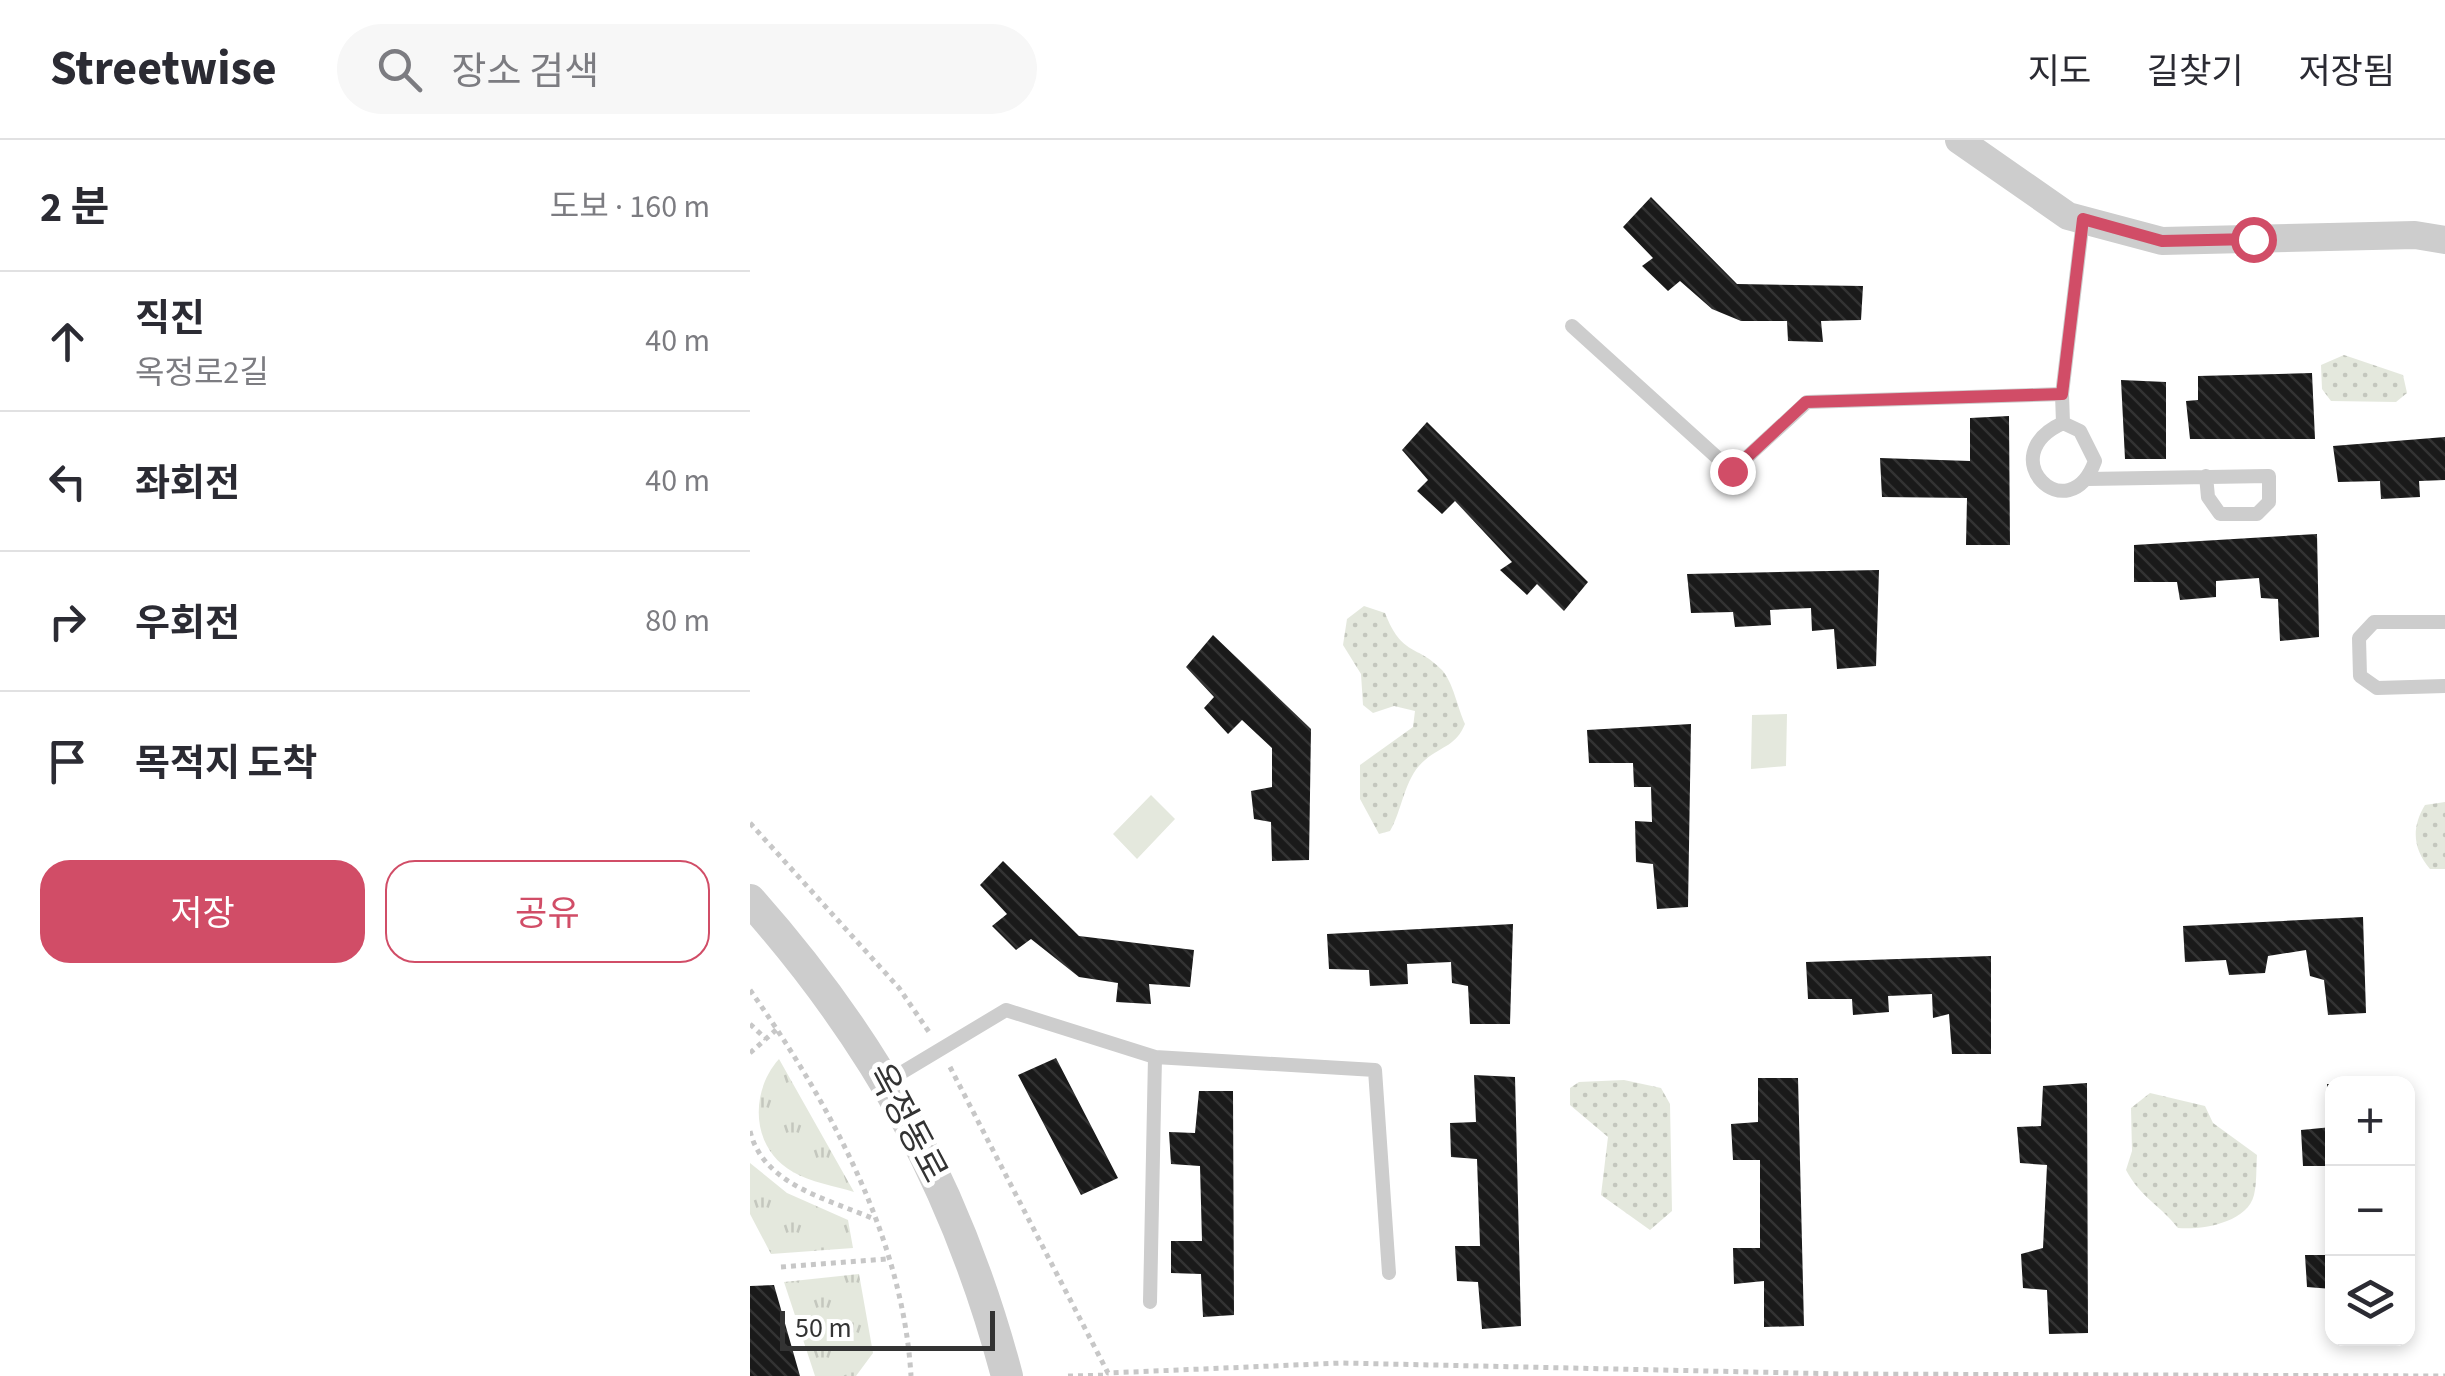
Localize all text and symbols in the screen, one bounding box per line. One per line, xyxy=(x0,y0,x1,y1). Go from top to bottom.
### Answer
search box xyxy=(337,24,1037,114)
text: Streetwise xyxy=(50,35,277,103)
icon: search xyxy=(372,42,427,97)
text: 장소 검색 xyxy=(452,45,599,99)
text: 지도 xyxy=(2027,47,2092,97)
text: 길찾기 xyxy=(2147,47,2243,97)
text: 저장됨 xyxy=(2298,47,2395,97)
text: 2 분 xyxy=(40,178,109,238)
text: 도보 · 160 m xyxy=(550,184,710,230)
route start xyxy=(2231,217,2277,263)
text: 직진 xyxy=(135,292,205,346)
icon: ahead xyxy=(40,314,95,369)
text: 40 m xyxy=(645,318,710,364)
text: 옥정로2길 xyxy=(135,350,269,396)
route end xyxy=(1710,449,1756,495)
icon: left xyxy=(40,454,95,509)
text: 좌회전 xyxy=(135,457,240,511)
text: 40 m xyxy=(645,458,710,504)
icon: right xyxy=(40,594,95,649)
text: 우회전 xyxy=(135,597,240,651)
text: 80 m xyxy=(645,598,710,644)
icon: arrive xyxy=(40,734,95,789)
text: 목적지 도착 xyxy=(135,737,317,791)
button: 저장 xyxy=(40,860,365,963)
button: 공유 xyxy=(385,860,710,963)
street label: 옥정동로 xyxy=(855,1054,959,1192)
map controls xyxy=(2325,1076,2415,1346)
button: + xyxy=(2325,1076,2415,1166)
button: − xyxy=(2325,1166,2415,1256)
button: layers xyxy=(2325,1256,2415,1346)
scale bar xyxy=(780,1306,995,1350)
text: 50 m xyxy=(795,1308,852,1348)

